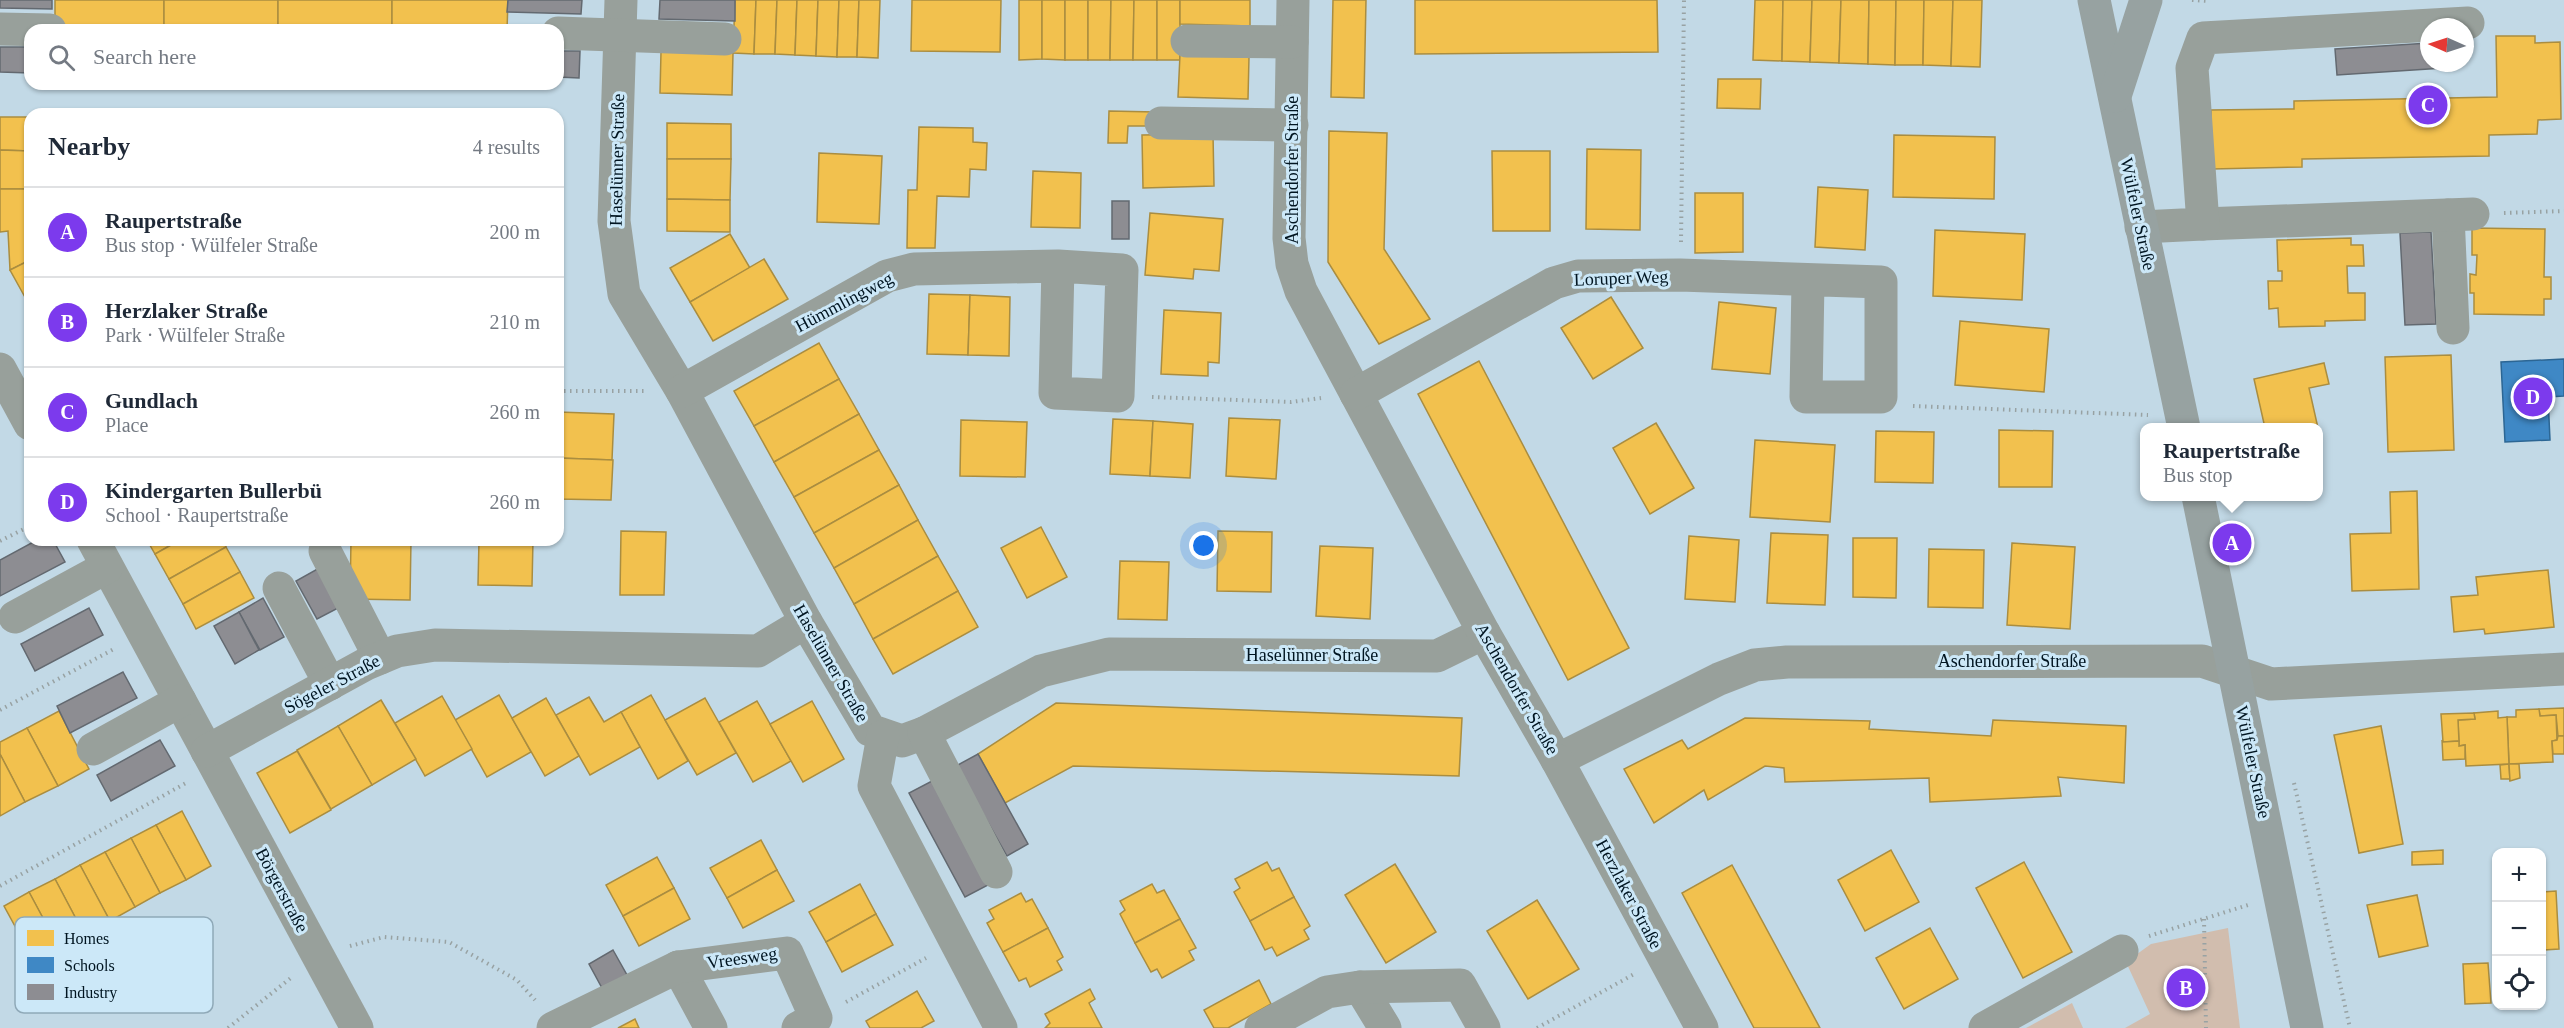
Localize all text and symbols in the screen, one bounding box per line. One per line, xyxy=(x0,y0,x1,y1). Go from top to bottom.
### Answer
north arrow xyxy=(2420,18,2474,72)
search box xyxy=(24,24,564,90)
icon: search xyxy=(45,41,78,74)
text: Search here xyxy=(93,44,196,69)
pin: C xyxy=(2408,82,2448,128)
street label: Haselünner Straße xyxy=(606,94,628,226)
street label: Aschendorfer Straße xyxy=(1282,96,1302,244)
text: Nearby xyxy=(48,132,130,161)
text: 4 results xyxy=(473,136,540,158)
street label: Wülfeler Straße xyxy=(2116,156,2160,272)
text: Raupertstraße xyxy=(105,208,242,233)
text: A xyxy=(60,221,75,243)
text: 200 m xyxy=(489,221,540,243)
text: Bus stop · Wülfeler Straße xyxy=(105,234,318,256)
street label: Loruper Weg xyxy=(1573,266,1669,290)
street label: Hümmlingweg xyxy=(792,268,896,336)
text: Herzlaker Straße xyxy=(105,298,268,323)
text: B xyxy=(61,311,74,333)
text: 210 m xyxy=(489,311,540,333)
text: Park · Wülfeler Straße xyxy=(105,324,285,346)
pin: D xyxy=(2514,374,2552,420)
text: Gundlach xyxy=(105,388,198,413)
text: C xyxy=(60,401,75,423)
text: 260 m xyxy=(489,401,540,423)
text: Place xyxy=(105,414,148,436)
popup xyxy=(2140,423,2323,501)
text: Raupertstraße xyxy=(2163,438,2300,463)
text: Bus stop xyxy=(2163,464,2233,486)
text: Kindergarten Bullerbü xyxy=(105,478,322,503)
text: D xyxy=(60,491,75,513)
text: 260 m xyxy=(489,491,540,513)
text: School · Raupertstraße xyxy=(105,504,288,526)
pin: A xyxy=(2212,520,2252,566)
your location xyxy=(1189,531,1218,560)
street label: Haselünner Straße xyxy=(789,601,873,725)
street label: Aschendorfer Straße xyxy=(1471,620,1563,758)
street label: Haselünner Straße xyxy=(1246,645,1378,665)
street label: Sögeler Straße xyxy=(281,650,383,718)
street label: Aschendorfer Straße xyxy=(1938,651,2086,671)
street label: Wülfeler Straße xyxy=(2231,704,2275,820)
street label: Herzlaker Straße xyxy=(1592,836,1666,952)
street label: Börgerstraße xyxy=(251,844,313,936)
map controls xyxy=(2492,848,2546,1010)
button: + xyxy=(2492,848,2546,902)
button: − xyxy=(2492,902,2546,956)
legend xyxy=(15,917,213,1013)
text: Homes xyxy=(64,930,109,947)
street label: Vreesweg xyxy=(706,943,778,973)
button: locate xyxy=(2492,956,2546,1010)
text: Schools xyxy=(64,957,115,974)
pin: B xyxy=(2166,966,2206,1010)
text: Industry xyxy=(64,984,117,1002)

